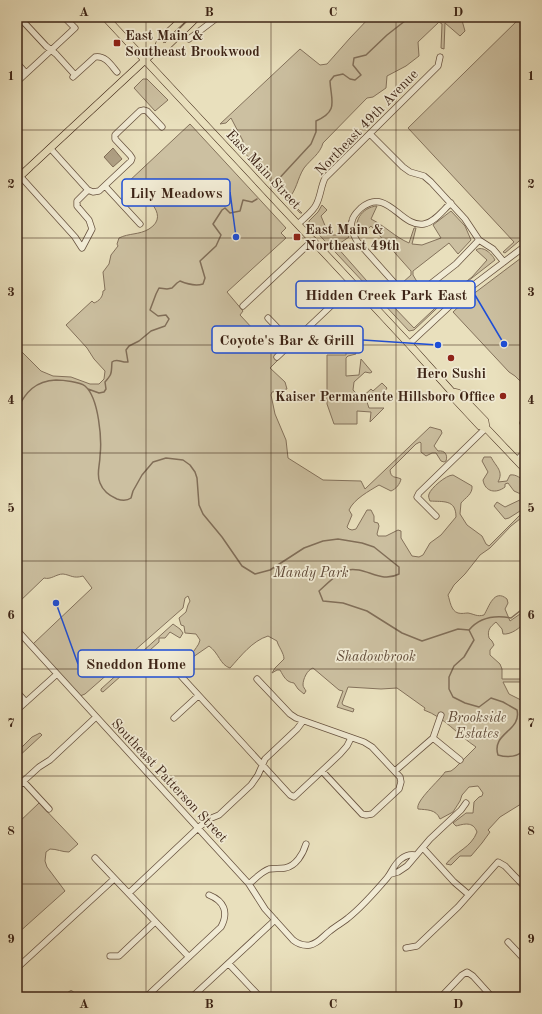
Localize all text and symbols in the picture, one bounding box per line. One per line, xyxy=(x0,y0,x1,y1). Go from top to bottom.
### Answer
text: A xyxy=(79,6,89,19)
text: B xyxy=(204,6,214,19)
text: C xyxy=(329,6,337,19)
text: D xyxy=(453,6,463,19)
place label: East Main & Southeast Brookwood xyxy=(125,29,260,59)
marker: East Main & Southeast Brookwood xyxy=(112,38,122,48)
street label: Northeast 49th Avenue xyxy=(313,67,421,178)
text: 1 xyxy=(7,70,15,83)
text: 1 xyxy=(527,70,535,83)
street label: East Main Street xyxy=(223,127,303,212)
text: 2 xyxy=(7,178,15,191)
text: 2 xyxy=(527,178,535,191)
callout: Lily Meadows xyxy=(122,179,230,206)
text: Lily Meadows xyxy=(130,187,222,202)
place label: East Main & Northeast 49th xyxy=(305,223,400,253)
marker: East Main & Northeast 49th xyxy=(292,232,302,242)
callout: Hidden Creek Park East xyxy=(296,281,475,308)
text: 3 xyxy=(7,286,15,299)
text: 3 xyxy=(527,286,535,299)
text: Hidden Creek Park East xyxy=(305,289,468,304)
callout: Coyote's Bar & Grill xyxy=(212,326,363,353)
text: Coyote's Bar & Grill xyxy=(220,334,355,349)
marker: Hero Sushi xyxy=(446,353,456,363)
place label: Hero Sushi xyxy=(416,367,486,381)
place label: Kaiser Permanente Hillsboro Office xyxy=(275,390,495,404)
marker: Kaiser Permanente Hillsboro Office xyxy=(498,391,508,401)
text: 4 xyxy=(7,394,15,407)
text: 4 xyxy=(527,394,535,407)
text: 5 xyxy=(7,502,15,515)
text: 5 xyxy=(527,502,535,515)
park label: Mandy Park xyxy=(272,566,349,581)
text: 6 xyxy=(7,609,15,622)
text: 6 xyxy=(527,609,535,622)
callout: Sneddon Home xyxy=(78,650,194,677)
park label: Shadowbrook xyxy=(336,650,416,664)
text: Sneddon Home xyxy=(86,658,186,673)
park label: Brookside Estates xyxy=(446,711,507,741)
street label: Southeast Patterson Street xyxy=(108,716,230,845)
text: 7 xyxy=(7,717,15,730)
text: 7 xyxy=(527,717,535,730)
text: 8 xyxy=(7,825,15,838)
text: 8 xyxy=(527,825,535,838)
text: 9 xyxy=(7,933,15,946)
text: 9 xyxy=(527,933,535,946)
text: A xyxy=(79,998,89,1011)
text: B xyxy=(204,998,214,1011)
text: C xyxy=(329,998,337,1011)
text: D xyxy=(453,998,463,1011)

